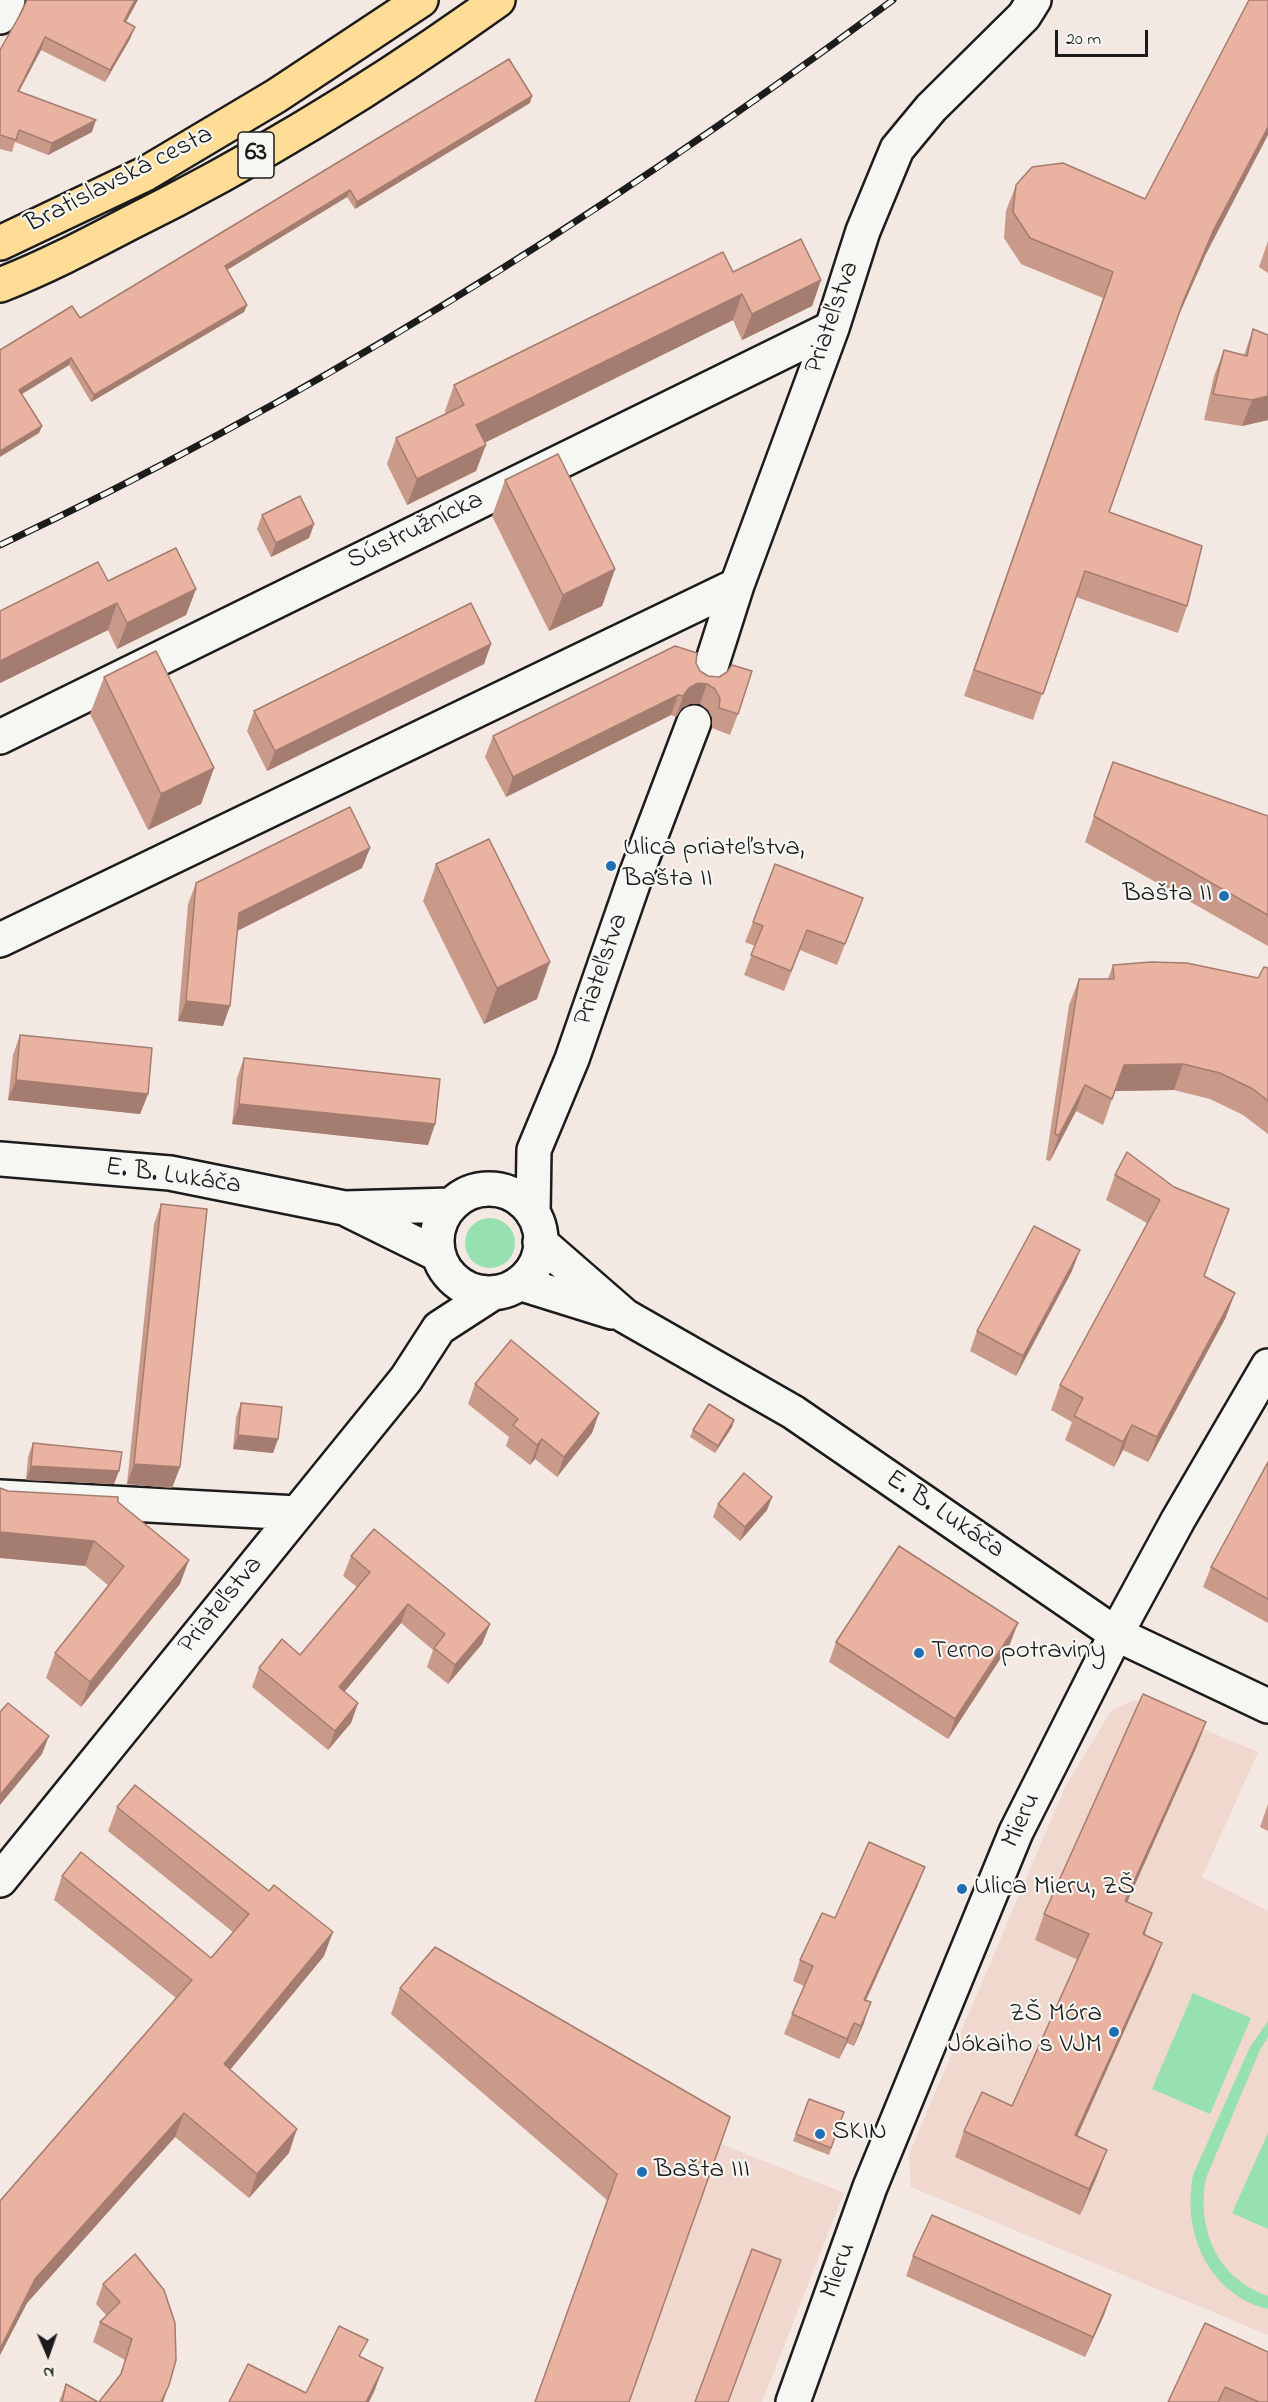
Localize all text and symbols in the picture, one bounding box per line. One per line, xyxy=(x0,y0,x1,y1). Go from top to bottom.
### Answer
scale bar xyxy=(1058,18,1151,56)
text: 20 m xyxy=(1066,27,1101,53)
street label: Bratislavská cesta xyxy=(21,120,219,242)
road number: 63 xyxy=(238,132,274,178)
street label: Priateľstva xyxy=(800,258,868,378)
street label: Sústružnícka xyxy=(343,485,489,579)
place label: Ulica priateľstva, Bašta II xyxy=(623,834,804,897)
marker: Ulica priateľstva, Bašta II xyxy=(604,859,618,873)
place label: Bašta II xyxy=(1122,880,1212,912)
marker: Bašta II xyxy=(1217,889,1231,903)
street label: Priateľstva xyxy=(569,910,637,1030)
street label: E. B. Lukáča xyxy=(103,1152,243,1204)
street label: E. B. Lukáča xyxy=(878,1464,1010,1568)
street label: Priateľstva xyxy=(173,1551,271,1661)
place label: Terno potraviny xyxy=(931,1637,1105,1669)
marker: Terno potraviny xyxy=(912,1646,926,1660)
street label: Mieru xyxy=(996,1788,1050,1854)
place label: Ulica Mieru, ZŠ xyxy=(974,1873,1135,1905)
marker: Ulica Mieru, ZŠ xyxy=(955,1882,969,1896)
place label: ZŠ Móra Jókaiho s VJM xyxy=(948,2000,1102,2063)
marker: ZŠ Móra Jókaiho s VJM xyxy=(1107,2025,1121,2039)
place label: SKIN xyxy=(832,2118,887,2150)
marker: SKIN xyxy=(813,2127,827,2141)
place label: Bašta III xyxy=(654,2156,750,2188)
marker: Bašta III xyxy=(635,2165,649,2179)
street label: Mieru xyxy=(815,2239,865,2303)
north arrow xyxy=(18,2324,78,2384)
text: N xyxy=(43,2360,54,2384)

